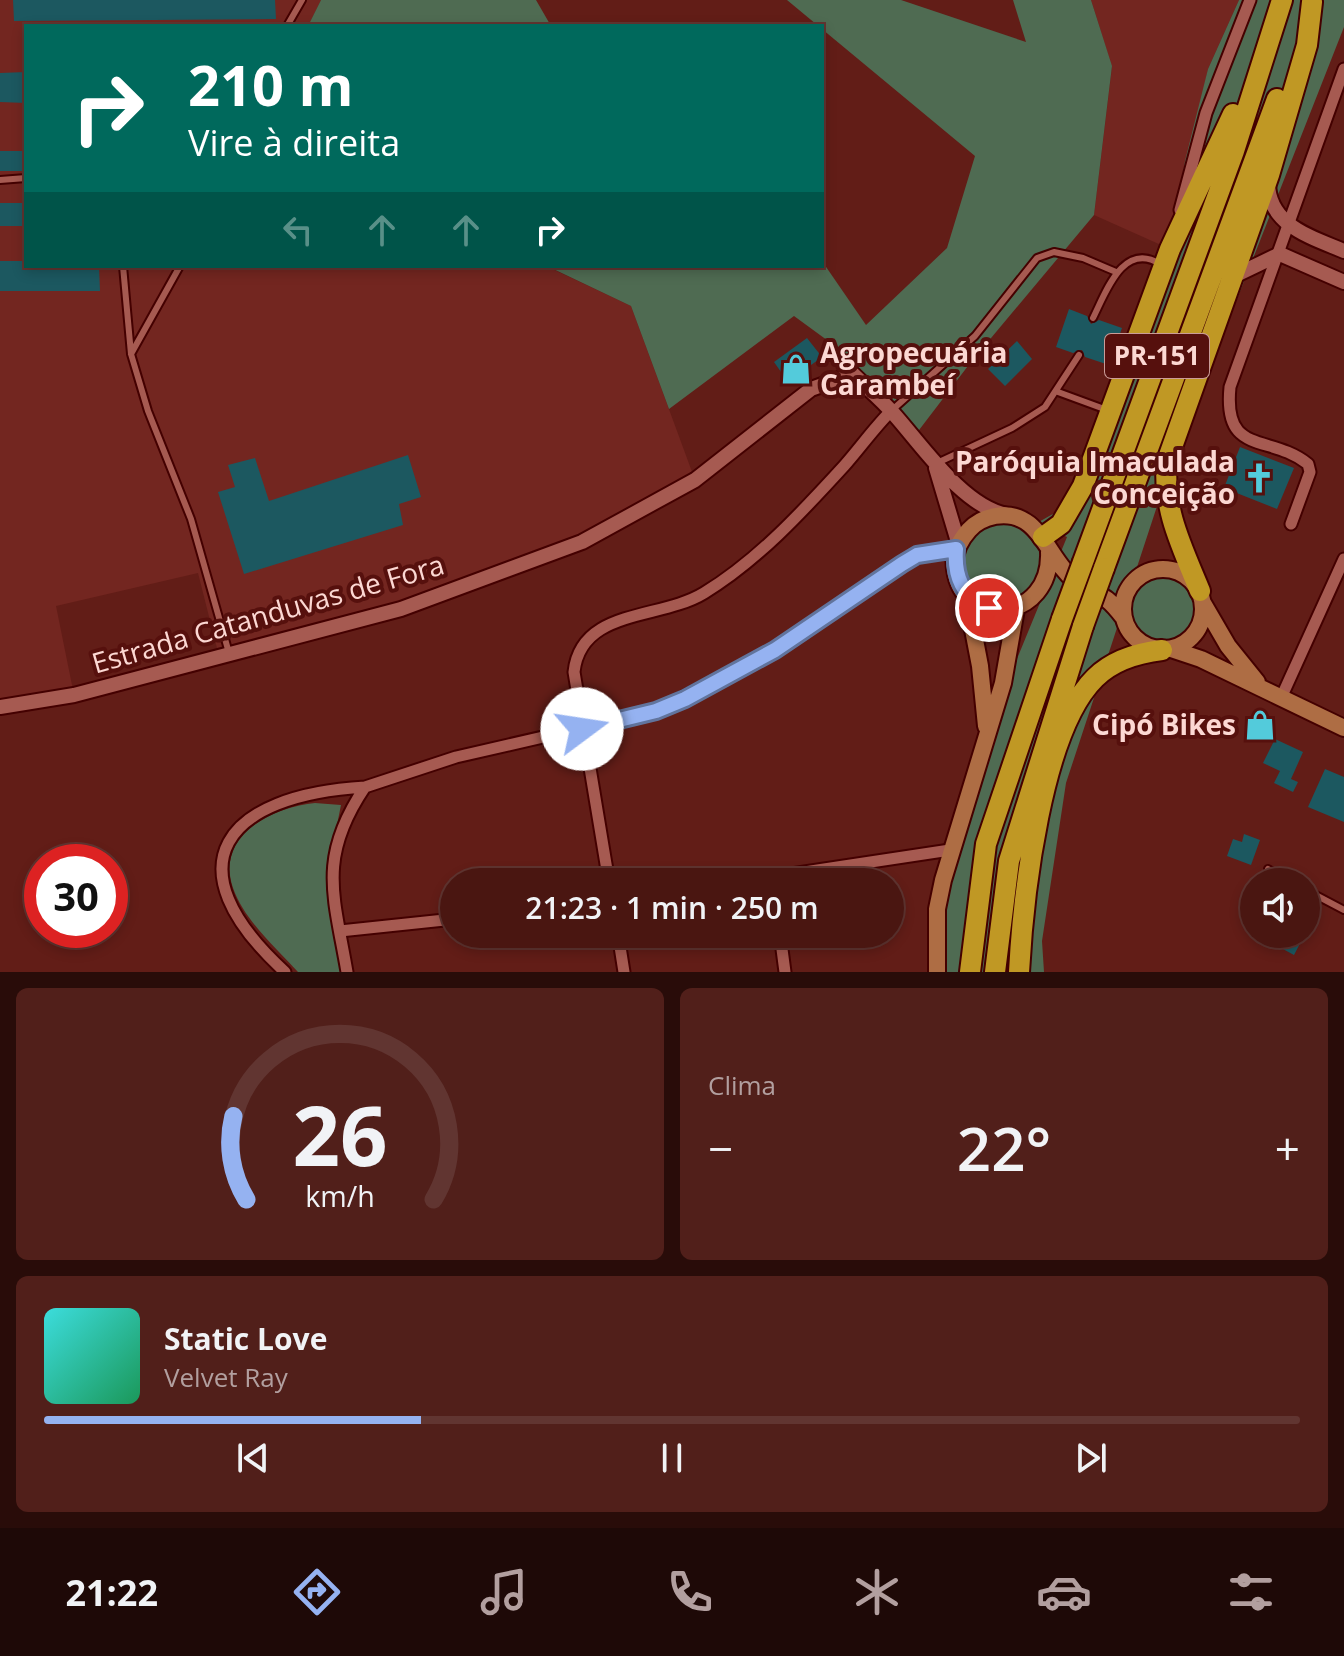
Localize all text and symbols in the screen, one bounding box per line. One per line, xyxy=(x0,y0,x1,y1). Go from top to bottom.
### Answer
text: 210 m xyxy=(188,46,354,122)
icon: right xyxy=(56,56,160,160)
text: Vire à direita xyxy=(188,118,400,167)
icon: left xyxy=(276,208,320,252)
icon: ahead xyxy=(360,208,404,252)
icon: ahead xyxy=(444,208,488,252)
icon: right xyxy=(528,208,572,252)
place label: Agropecuária Carambeí xyxy=(820,333,1007,403)
road number: PR-151 xyxy=(1105,334,1209,378)
shop icon: Agropecuária Carambeí xyxy=(779,352,813,386)
place label: Paróquia Imaculada Conceição xyxy=(955,442,1235,512)
church icon: Paróquia Imaculada Conceição xyxy=(1242,461,1276,495)
street label: Estrada Catanduvas de Fora xyxy=(87,545,448,682)
pin xyxy=(955,574,1023,642)
icon: arrive xyxy=(967,586,1011,630)
position arrow xyxy=(540,687,624,771)
place label: Cipó Bikes xyxy=(1092,705,1236,743)
shop icon: Cipó Bikes xyxy=(1243,708,1277,742)
speed limit sign: 30 xyxy=(24,844,128,948)
map controls xyxy=(1240,868,1320,948)
button: sound xyxy=(1240,868,1320,948)
text: 21:23 · 1 min · 250 m xyxy=(525,887,819,928)
text: Clima xyxy=(708,1067,776,1103)
text: 26 xyxy=(292,1077,388,1190)
text: 22° xyxy=(957,1107,1051,1189)
text: − xyxy=(708,1118,733,1178)
text: + xyxy=(1275,1118,1300,1178)
text: km/h xyxy=(305,1176,375,1215)
text: Static Love xyxy=(164,1318,327,1359)
text: Velvet Ray xyxy=(164,1359,288,1395)
icon: previous xyxy=(231,1436,275,1480)
icon: pause xyxy=(650,1436,694,1480)
icon: next xyxy=(1069,1436,1113,1480)
icon: directions xyxy=(289,1564,345,1620)
icon: music xyxy=(476,1564,532,1620)
icon: phone xyxy=(662,1564,718,1620)
icon: climate xyxy=(849,1564,905,1620)
icon: car xyxy=(1036,1564,1092,1620)
icon: filters xyxy=(1223,1564,1279,1620)
text: 21:22 xyxy=(65,1568,158,1617)

